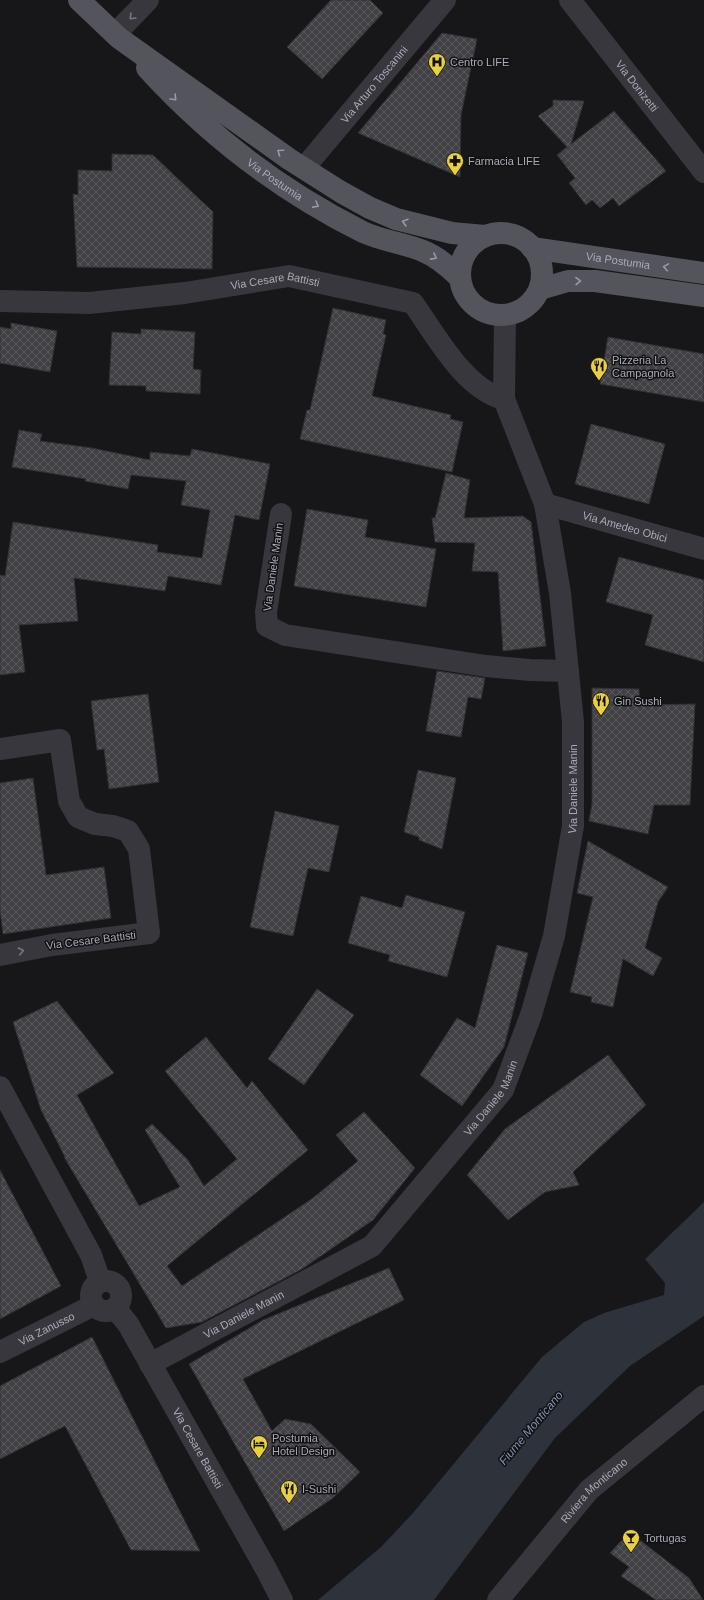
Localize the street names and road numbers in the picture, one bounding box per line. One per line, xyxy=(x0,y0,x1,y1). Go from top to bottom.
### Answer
street label: Via Arturo Toscanini xyxy=(338,44,410,125)
street label: Via Donizetti xyxy=(613,58,661,114)
street label: Via Postumia xyxy=(245,156,306,203)
street label: Via Postumia xyxy=(585,250,652,271)
street label: Via Cesare Battisti xyxy=(230,270,321,291)
street label: Via Amedeo Obici xyxy=(581,509,669,544)
street label: Via Daniele Manin xyxy=(261,522,285,612)
street label: Via Daniele Manin xyxy=(566,744,579,835)
street label: Via Cesare Battisti xyxy=(45,929,137,951)
street label: Via Daniele Manin xyxy=(461,1058,520,1138)
street label: Via Daniele Manin xyxy=(201,1288,286,1340)
street label: Via Zanusso xyxy=(17,1310,76,1348)
street label: Via Cesare Battisti xyxy=(170,1406,225,1490)
street label: Riviera Monticano xyxy=(558,1455,629,1525)

